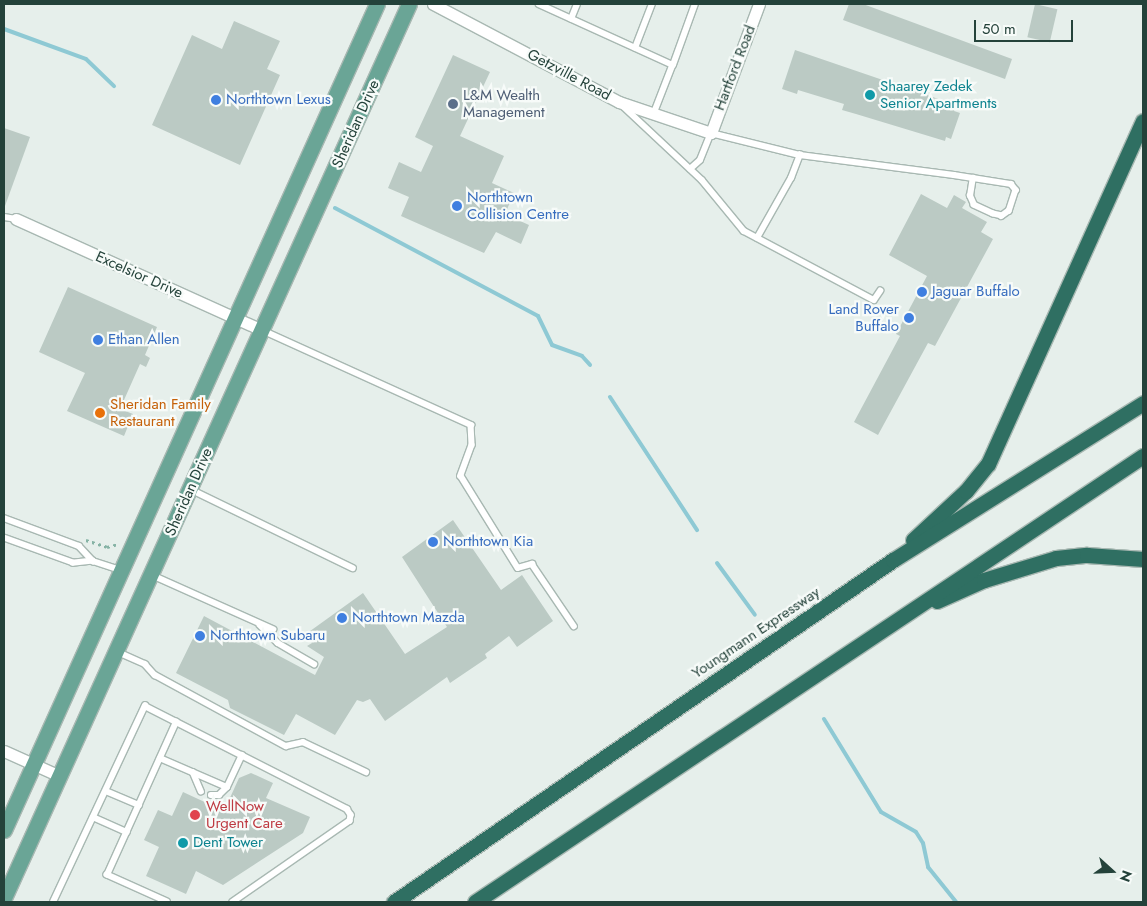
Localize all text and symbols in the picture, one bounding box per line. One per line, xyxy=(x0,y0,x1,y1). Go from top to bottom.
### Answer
scale bar xyxy=(977,10,1076,42)
text: 50 m xyxy=(982,18,1016,40)
street label: Hartford Road xyxy=(711,23,759,113)
street label: Getzville Road xyxy=(524,45,614,105)
street label: Sheridan Drive xyxy=(329,77,383,171)
place label: Shaarey Zedek Senior Apartments xyxy=(880,77,997,112)
place label: L&M Wealth Management xyxy=(463,86,545,121)
marker: Shaarey Zedek Senior Apartments xyxy=(864,89,876,101)
place label: Northtown Lexus xyxy=(226,91,331,109)
marker: Northtown Lexus xyxy=(210,94,222,106)
marker: L&M Wealth Management xyxy=(447,98,459,110)
place label: Northtown Collision Centre xyxy=(467,188,569,223)
marker: Northtown Collision Centre xyxy=(451,200,463,212)
street label: Excelsior Drive xyxy=(92,248,186,302)
place label: Jaguar Buffalo xyxy=(932,283,1020,301)
marker: Jaguar Buffalo xyxy=(916,286,928,298)
place label: Land Rover Buffalo xyxy=(829,300,899,335)
marker: Land Rover Buffalo xyxy=(903,312,915,324)
place label: Ethan Allen xyxy=(108,331,180,349)
marker: Ethan Allen xyxy=(92,334,104,346)
place label: Sheridan Family Restaurant xyxy=(110,395,211,430)
marker: Sheridan Family Restaurant xyxy=(94,407,106,419)
street label: Sheridan Drive xyxy=(162,445,216,539)
place label: Northtown Kia xyxy=(443,533,533,551)
marker: Northtown Kia xyxy=(427,536,439,548)
street label: Youngmann Expressway xyxy=(689,584,823,682)
place label: Northtown Mazda xyxy=(352,609,465,627)
marker: Northtown Mazda xyxy=(336,612,348,624)
place label: Northtown Subaru xyxy=(210,627,325,645)
marker: Northtown Subaru xyxy=(194,630,206,642)
place label: WellNow Urgent Care xyxy=(206,797,283,832)
marker: WellNow Urgent Care xyxy=(188,808,202,822)
place label: Dent Tower xyxy=(193,834,263,852)
marker: Dent Tower xyxy=(177,837,189,849)
north arrow xyxy=(1087,846,1137,896)
text: N xyxy=(1115,867,1137,885)

